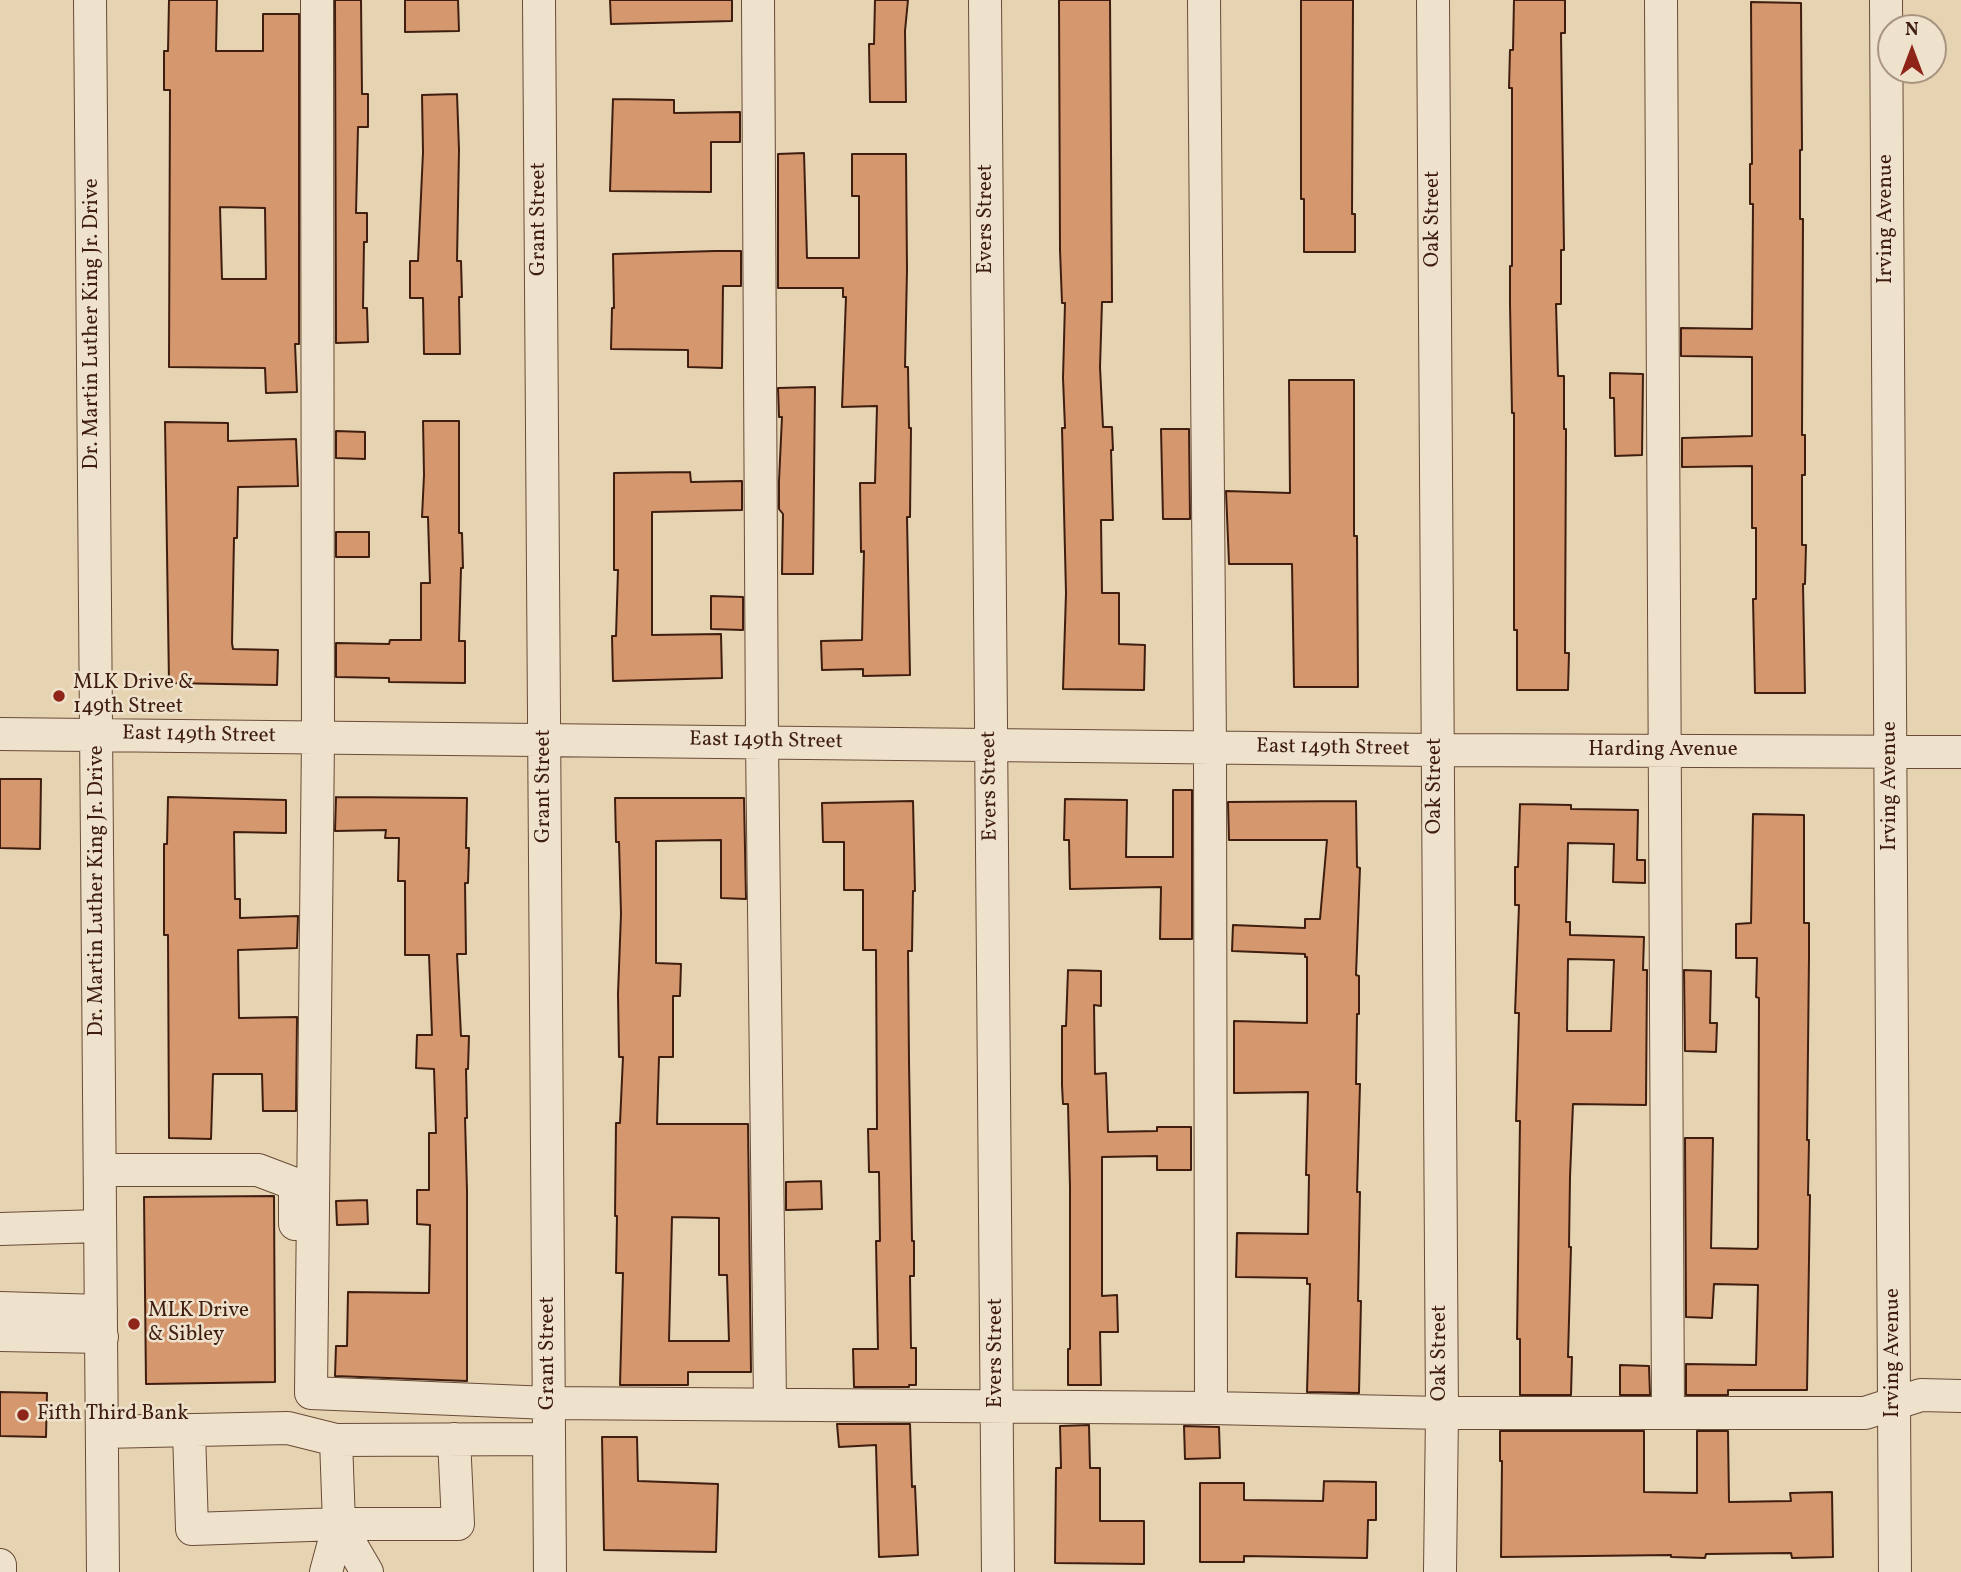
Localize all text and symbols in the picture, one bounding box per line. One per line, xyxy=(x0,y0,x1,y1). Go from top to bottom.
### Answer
north arrow xyxy=(1877,14,1947,84)
text: N xyxy=(1905,17,1919,43)
street label: Irving Avenue xyxy=(1874,154,1900,284)
street label: Grant Street xyxy=(527,162,553,276)
street label: Evers Street xyxy=(974,164,1000,274)
street label: Oak Street xyxy=(1421,171,1447,267)
street label: Dr. Martin Luther King Jr. Drive xyxy=(80,178,106,470)
place label: MLK Drive & 149th Street xyxy=(73,671,194,721)
marker: MLK Drive & 149th Street xyxy=(51,688,67,704)
street label: Irving Avenue xyxy=(1878,721,1904,851)
street label: East 149th Street xyxy=(122,722,276,750)
street label: East 149th Street xyxy=(689,728,843,756)
street label: Grant Street xyxy=(532,729,558,843)
street label: Evers Street xyxy=(977,731,1005,841)
street label: East 149th Street xyxy=(1256,735,1410,763)
street label: Oak Street xyxy=(1423,738,1449,834)
street label: Harding Avenue xyxy=(1588,738,1738,764)
street label: Dr. Martin Luther King Jr. Drive xyxy=(85,745,111,1037)
street label: Irving Avenue xyxy=(1881,1288,1907,1418)
street label: Grant Street xyxy=(536,1296,562,1410)
street label: Evers Street xyxy=(984,1298,1010,1408)
place label: MLK Drive & Sibley xyxy=(148,1299,249,1349)
street label: Oak Street xyxy=(1428,1305,1454,1401)
marker: MLK Drive & Sibley xyxy=(126,1316,142,1332)
place label: Fifth Third Bank xyxy=(37,1402,189,1428)
marker: Fifth Third Bank xyxy=(15,1407,31,1423)

